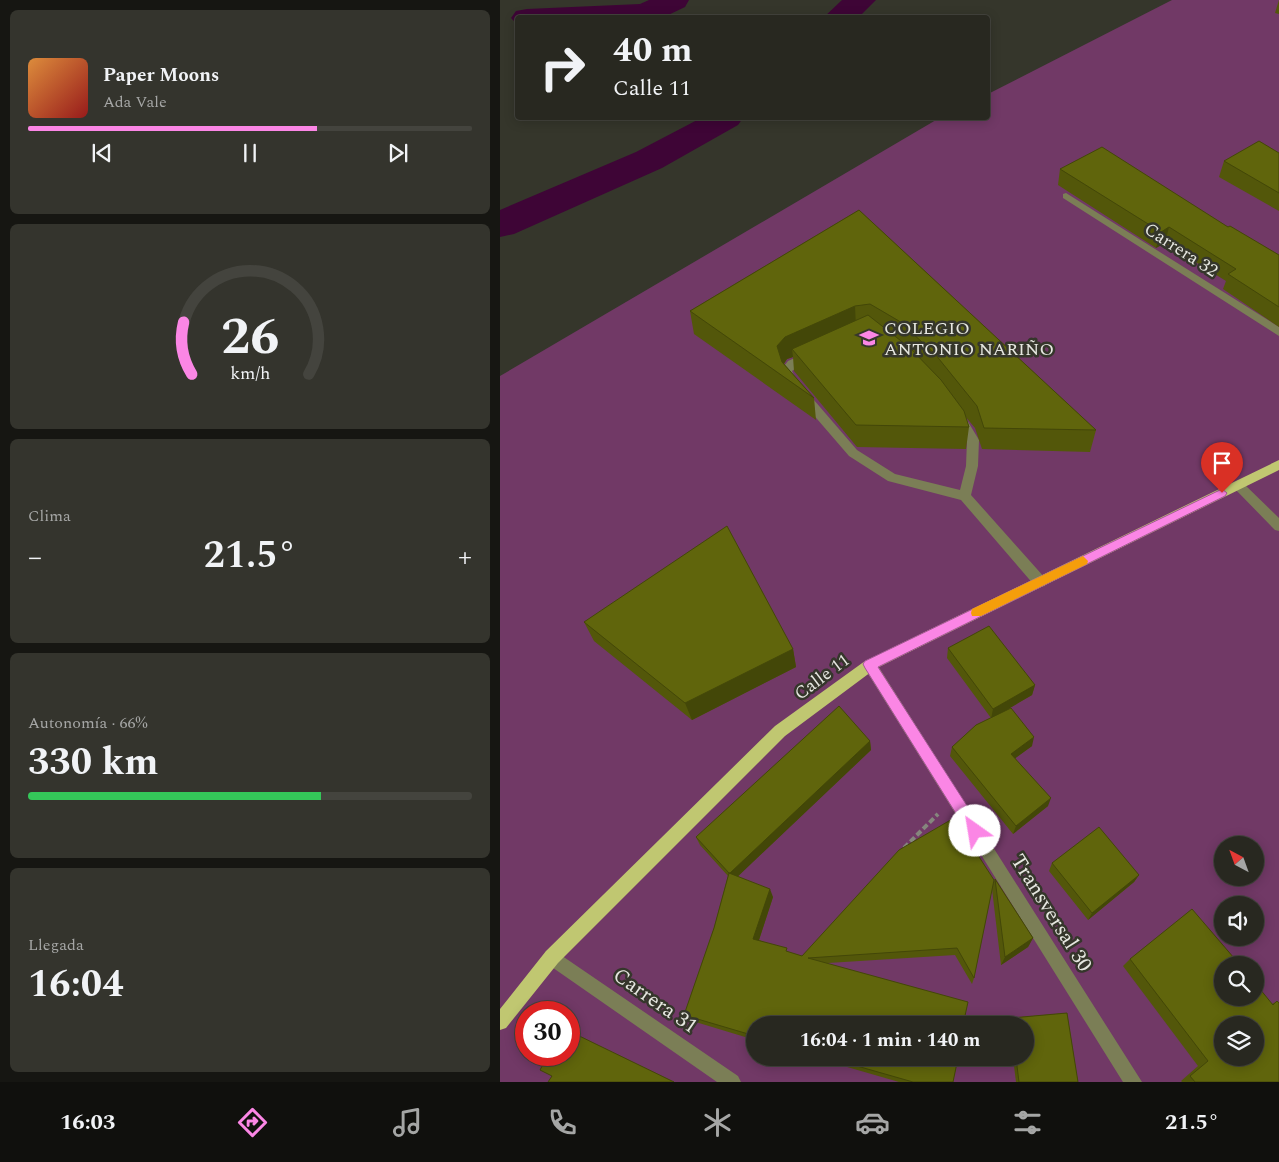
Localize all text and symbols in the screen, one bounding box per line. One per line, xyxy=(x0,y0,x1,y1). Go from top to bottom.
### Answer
text: 40 m xyxy=(613,24,693,77)
icon: right xyxy=(530,35,595,100)
text: Paper Moons xyxy=(103,61,219,90)
text: Calle 11 xyxy=(613,72,691,105)
text: Ada Vale xyxy=(103,90,167,114)
icon: previous xyxy=(88,139,116,167)
icon: pause xyxy=(236,139,264,167)
icon: next xyxy=(384,139,412,167)
street label: Carrera 32 xyxy=(1139,216,1223,284)
text: 26 xyxy=(221,298,279,377)
place label: COLEGIO ANTONIO NARIÑO xyxy=(884,315,1054,363)
school or university icon: COLEGIO ANTONIO NARIÑO xyxy=(858,327,880,349)
text: km/h xyxy=(230,360,270,387)
pin xyxy=(1201,442,1243,493)
icon: arrive xyxy=(1208,449,1236,477)
text: Clima xyxy=(28,504,71,528)
text: 21.5° xyxy=(203,527,297,585)
text: − xyxy=(28,536,42,579)
text: + xyxy=(458,536,472,579)
street label: Calle 11 xyxy=(788,647,856,707)
text: Autonomía · 66% xyxy=(28,711,147,735)
text: 330 km xyxy=(28,734,159,792)
position arrow xyxy=(948,804,1000,856)
north arrow xyxy=(1214,836,1264,886)
map controls xyxy=(1214,836,1264,1066)
street label: Transversal 30 xyxy=(1002,848,1100,978)
button: sound xyxy=(1214,896,1264,946)
text: Llegada xyxy=(28,933,84,957)
text: 16:04 xyxy=(28,956,123,1014)
button: search xyxy=(1214,956,1264,1006)
street label: Carrera 31 xyxy=(606,960,704,1042)
speed limit sign: 30 xyxy=(515,1001,580,1066)
button: layers xyxy=(1214,1016,1264,1066)
text: 16:04 · 1 min · 140 m xyxy=(800,1026,980,1055)
icon: directions xyxy=(235,1105,270,1140)
icon: music xyxy=(390,1105,425,1140)
icon: phone xyxy=(545,1105,580,1140)
icon: climate xyxy=(700,1105,735,1140)
icon: car xyxy=(855,1105,890,1140)
icon: filters xyxy=(1010,1105,1045,1140)
text: 16:03 xyxy=(60,1106,115,1139)
text: 21.5° xyxy=(1165,1106,1219,1139)

